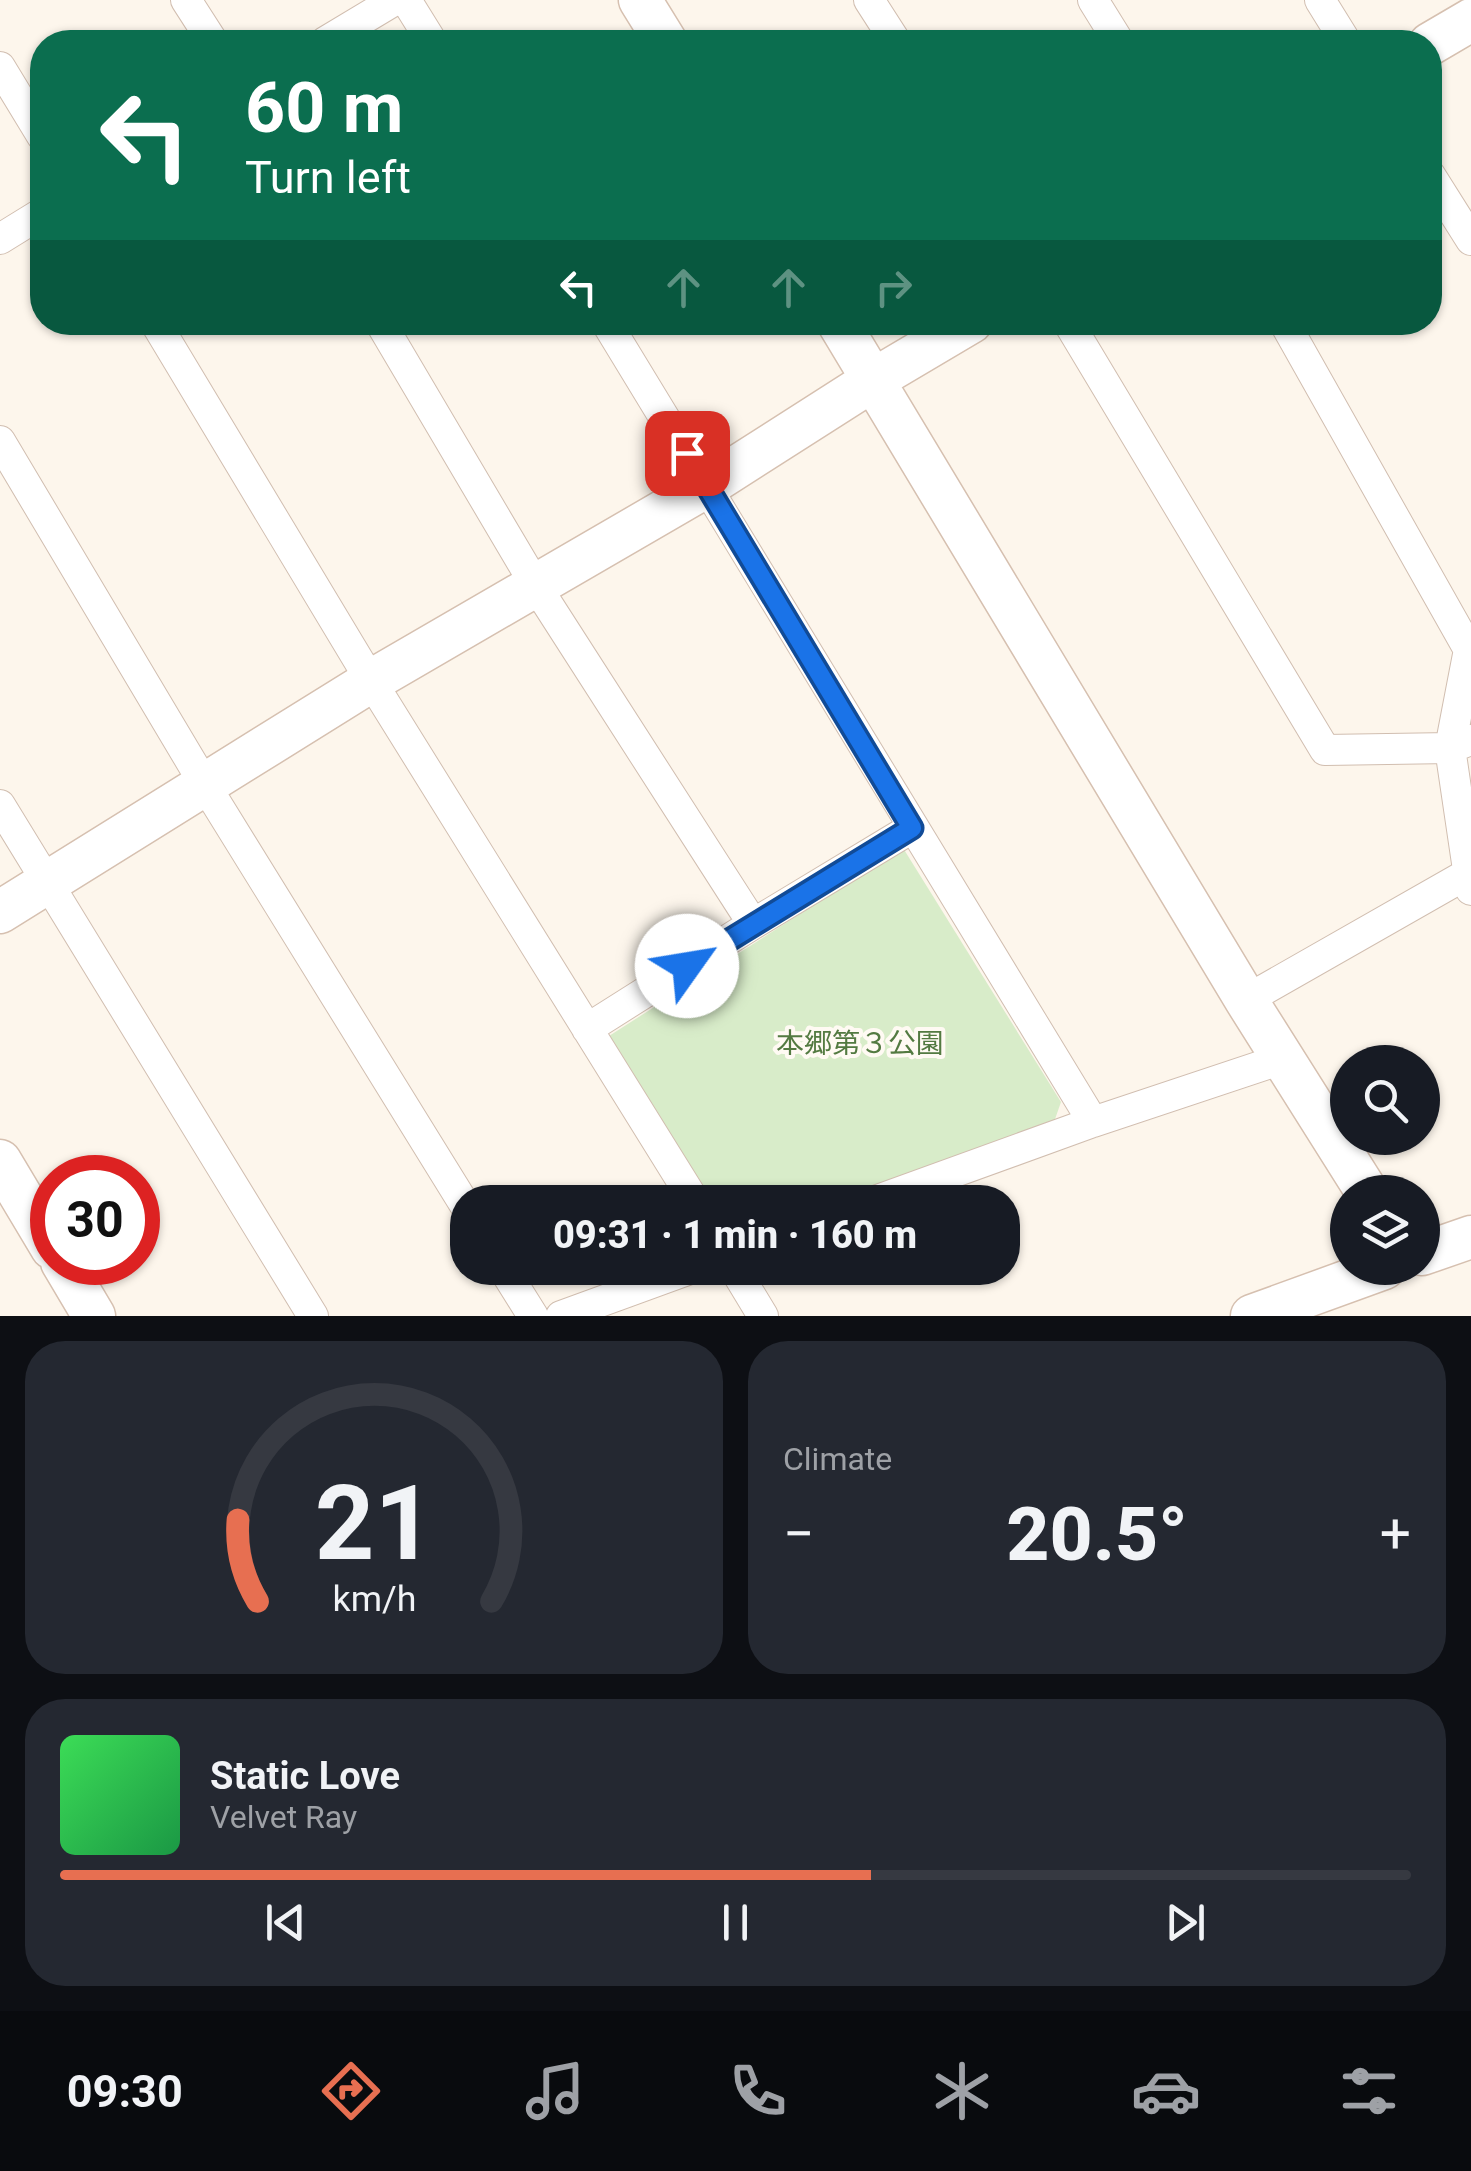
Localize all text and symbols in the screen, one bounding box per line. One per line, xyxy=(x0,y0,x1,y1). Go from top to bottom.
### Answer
text: 60 m xyxy=(245,67,403,149)
icon: left xyxy=(80,70,210,200)
text: Turn left xyxy=(245,151,411,204)
icon: left xyxy=(551,260,606,315)
icon: ahead xyxy=(656,260,711,315)
icon: ahead xyxy=(761,260,816,315)
icon: right xyxy=(866,260,921,315)
pin xyxy=(645,411,730,496)
icon: arrive xyxy=(660,426,715,481)
position arrow xyxy=(635,914,739,1018)
park label: 本郷第３公園 xyxy=(776,1027,944,1060)
map controls xyxy=(1330,1045,1440,1285)
button: search xyxy=(1330,1045,1440,1155)
speed limit sign: 30 xyxy=(30,1155,160,1285)
button: layers xyxy=(1330,1175,1440,1285)
text: 09:31 · 1 min · 160 m xyxy=(553,1213,917,1257)
text: Climate xyxy=(783,1440,892,1478)
text: 21 xyxy=(314,1463,434,1584)
text: 20.5° xyxy=(1006,1490,1188,1578)
text: − xyxy=(783,1502,814,1566)
text: + xyxy=(1380,1502,1411,1566)
text: km/h xyxy=(332,1578,416,1620)
text: Static Love xyxy=(210,1754,400,1798)
text: Velvet Ray xyxy=(210,1798,357,1836)
icon: previous xyxy=(258,1895,313,1950)
icon: pause xyxy=(708,1895,763,1950)
icon: next xyxy=(1158,1895,1213,1950)
icon: directions xyxy=(316,2056,386,2126)
icon: music xyxy=(520,2056,590,2126)
icon: phone xyxy=(723,2056,793,2126)
icon: climate xyxy=(927,2056,997,2126)
icon: car xyxy=(1131,2056,1201,2126)
icon: filters xyxy=(1334,2056,1404,2126)
text: 09:30 xyxy=(67,2065,183,2118)

